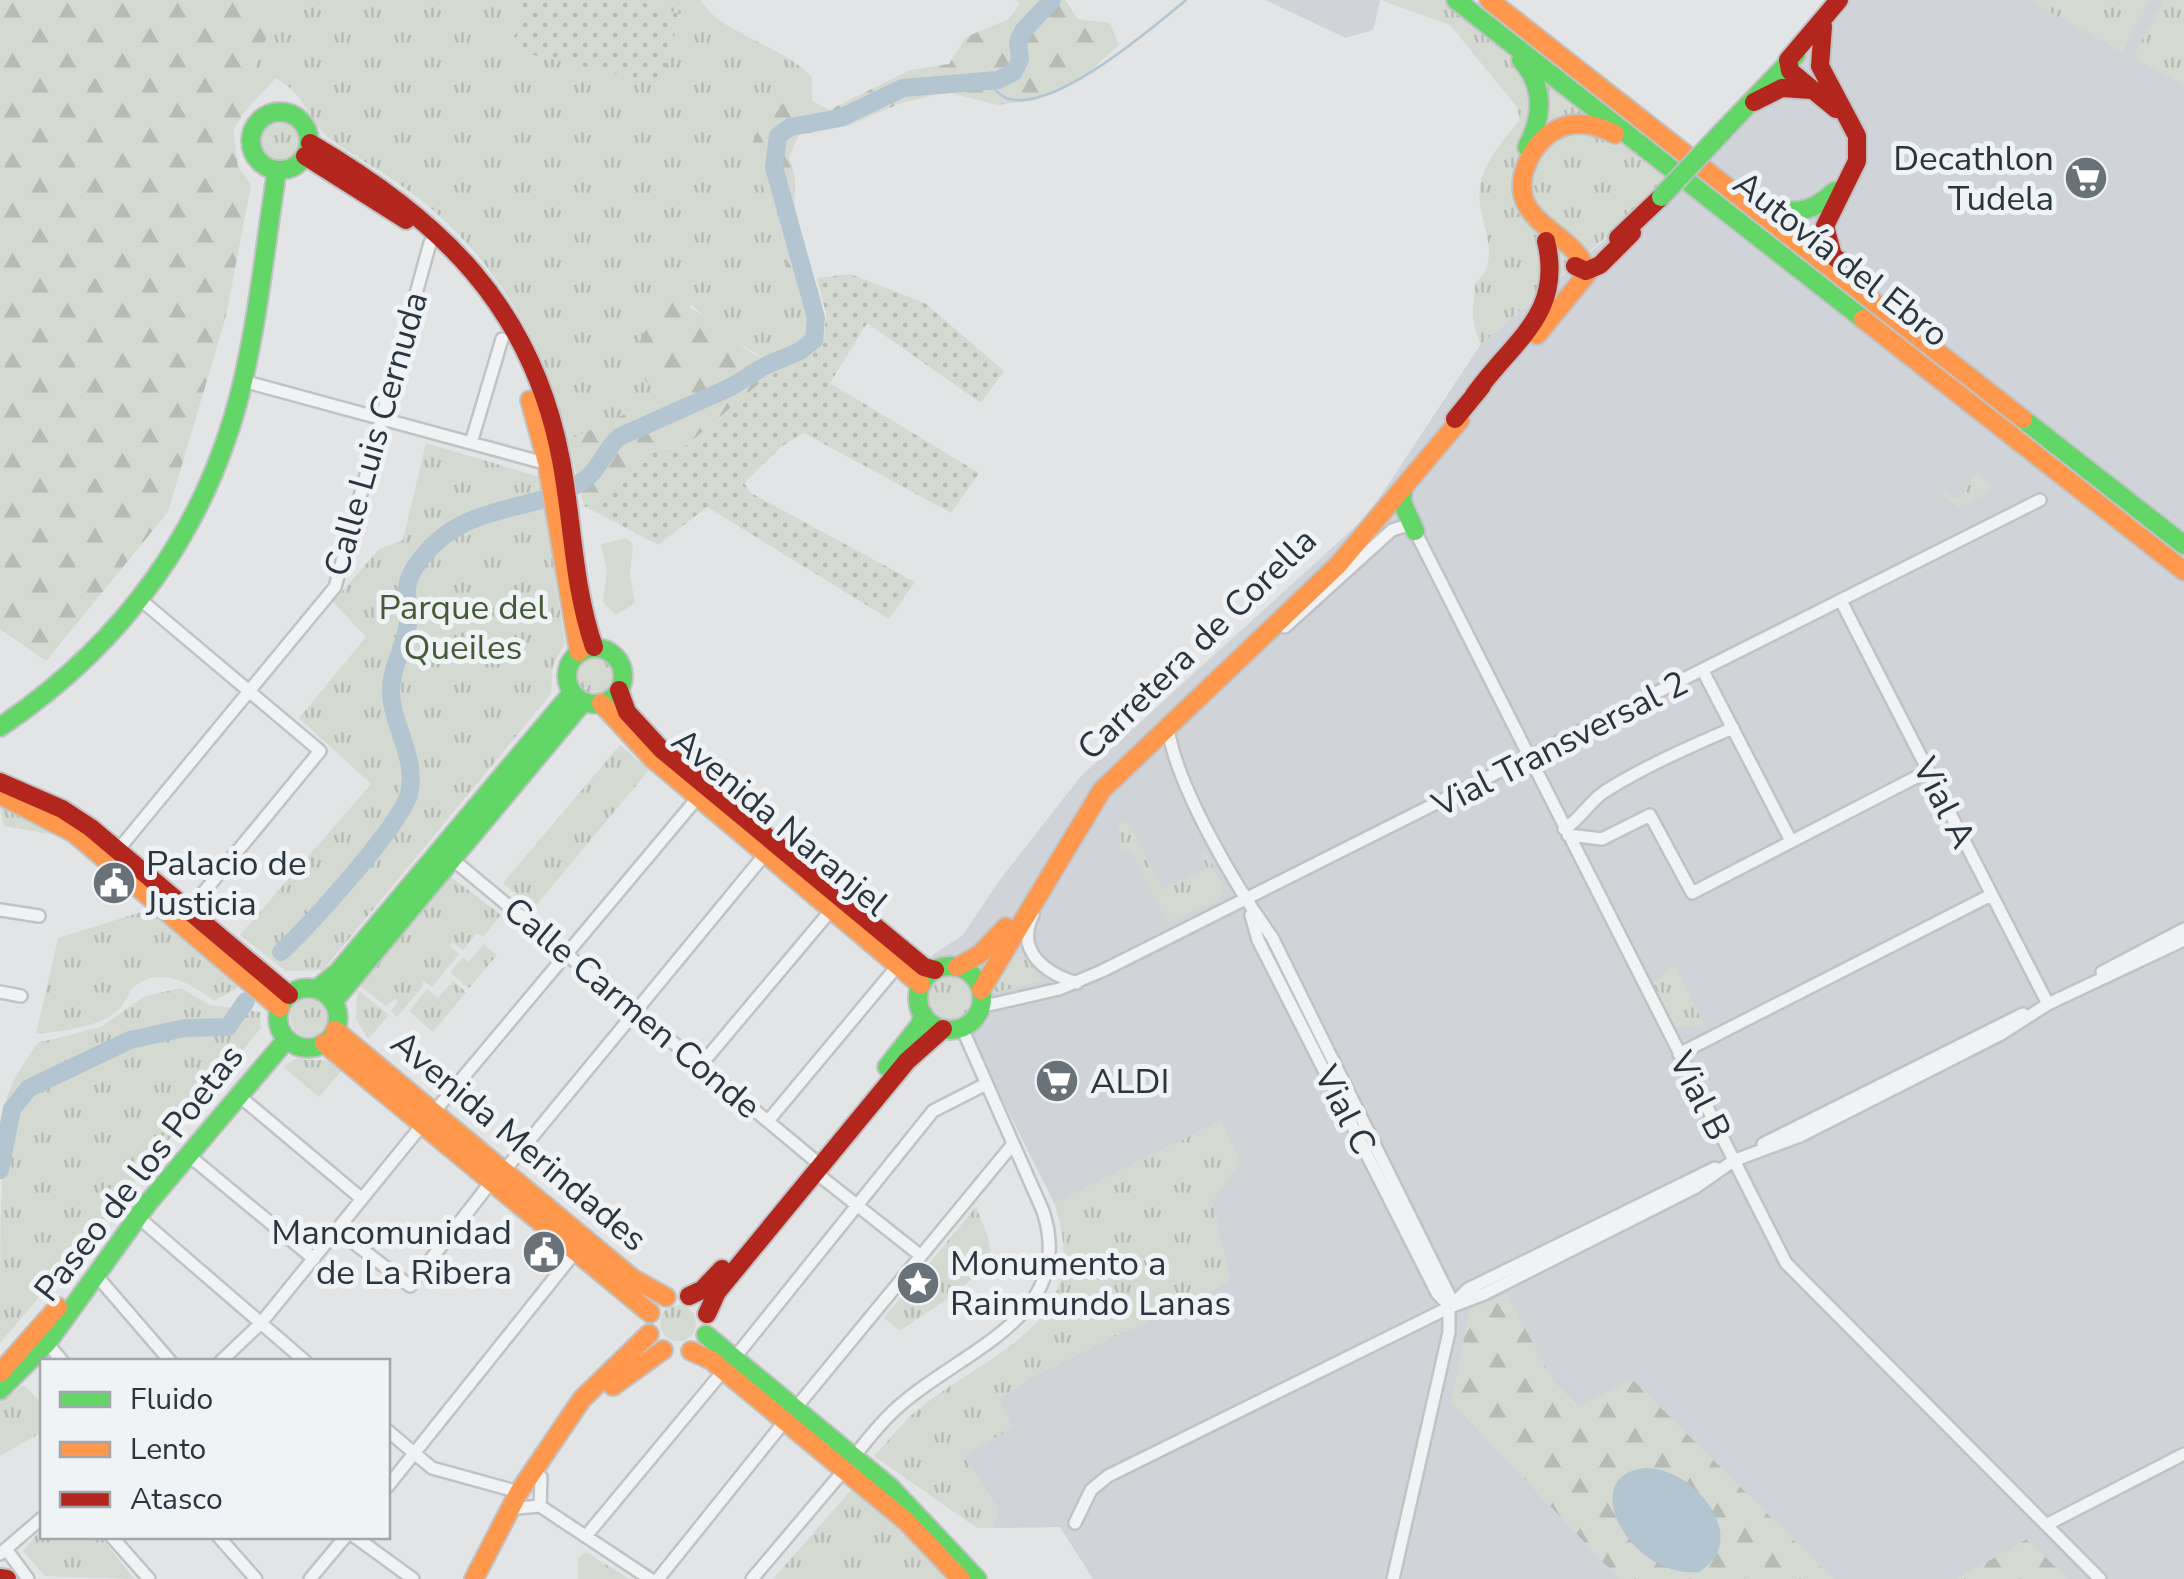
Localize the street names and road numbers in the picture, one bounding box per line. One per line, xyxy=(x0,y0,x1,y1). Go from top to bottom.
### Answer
street label: Autovía del Ebro xyxy=(1724,160,1958,358)
street label: Calle Luis Cernuda xyxy=(313,286,439,582)
street label: Carretera de Corella xyxy=(1067,517,1327,771)
street label: Vial Transversal 2 xyxy=(1424,659,1696,829)
street label: Avenida Naranjel xyxy=(662,717,899,927)
street label: Vial A xyxy=(1901,749,1987,856)
street label: Calle Carmen Conde xyxy=(494,887,770,1129)
street label: Avenida Merindades xyxy=(381,1020,657,1262)
street label: Paseo de los Poetas xyxy=(24,1035,254,1311)
street label: Vial B xyxy=(1657,1043,1742,1148)
street label: Vial C xyxy=(1302,1057,1387,1162)

